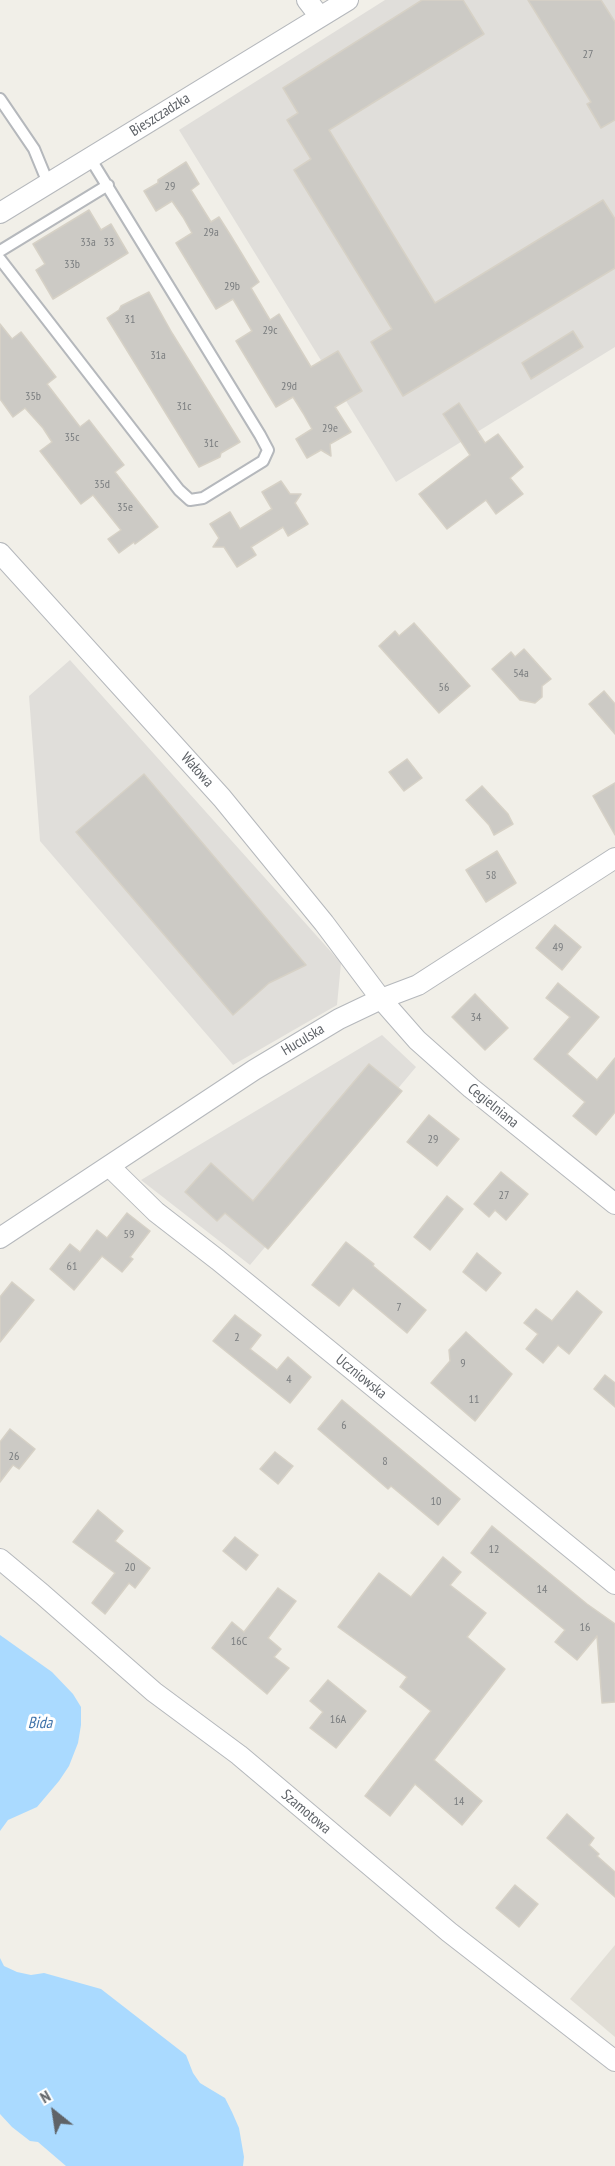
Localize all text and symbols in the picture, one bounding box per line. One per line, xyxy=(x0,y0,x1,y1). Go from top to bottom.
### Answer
house number: 27 xyxy=(583,48,593,62)
street label: Bieszczadzka xyxy=(127,90,193,140)
house number: 29 xyxy=(165,180,175,194)
house number: 29a xyxy=(203,226,219,240)
house number: 33a xyxy=(80,236,96,250)
house number: 33 xyxy=(104,236,114,250)
house number: 33b xyxy=(64,258,80,272)
house number: 29b xyxy=(224,280,240,294)
house number: 31 xyxy=(125,313,135,327)
house number: 29c xyxy=(262,324,278,338)
house number: 31a xyxy=(150,349,166,363)
house number: 29d xyxy=(281,380,297,394)
house number: 35b xyxy=(25,390,41,404)
house number: 31c xyxy=(176,400,192,414)
house number: 29e xyxy=(322,422,338,436)
house number: 35c xyxy=(64,431,80,445)
house number: 31c xyxy=(203,437,219,451)
house number: 35d xyxy=(94,478,110,492)
house number: 35e xyxy=(117,501,133,515)
house number: 54a xyxy=(513,667,529,681)
house number: 56 xyxy=(439,681,449,695)
street label: Wałowa xyxy=(177,749,217,791)
house number: 58 xyxy=(486,869,496,883)
house number: 49 xyxy=(553,941,563,955)
house number: 34 xyxy=(471,1011,481,1025)
street label: Huculska xyxy=(278,1020,328,1060)
street label: Cegielniana xyxy=(464,1080,522,1132)
house number: 29 xyxy=(428,1133,438,1147)
house number: 27 xyxy=(499,1189,509,1203)
house number: 59 xyxy=(124,1228,134,1242)
house number: 61 xyxy=(67,1260,77,1274)
house number: 7 xyxy=(396,1301,402,1315)
house number: 2 xyxy=(234,1331,240,1345)
street label: Uczniowska xyxy=(332,1351,390,1403)
house number: 9 xyxy=(460,1357,466,1371)
house number: 4 xyxy=(286,1373,292,1387)
house number: 11 xyxy=(469,1393,479,1407)
house number: 6 xyxy=(341,1419,347,1433)
house number: 26 xyxy=(9,1450,19,1464)
house number: 8 xyxy=(382,1455,388,1469)
house number: 10 xyxy=(431,1495,441,1509)
house number: 12 xyxy=(489,1543,499,1557)
house number: 20 xyxy=(125,1561,135,1575)
house number: 14 xyxy=(537,1583,547,1597)
house number: 16 xyxy=(580,1621,590,1635)
house number: 16C xyxy=(231,1635,247,1649)
water label: Bida xyxy=(28,1713,52,1733)
house number: 16A xyxy=(330,1713,346,1727)
street label: Szamotowa xyxy=(278,1786,334,1838)
house number: 14 xyxy=(454,1795,464,1809)
north arrow xyxy=(24,2082,84,2142)
text: N xyxy=(36,2086,54,2107)

